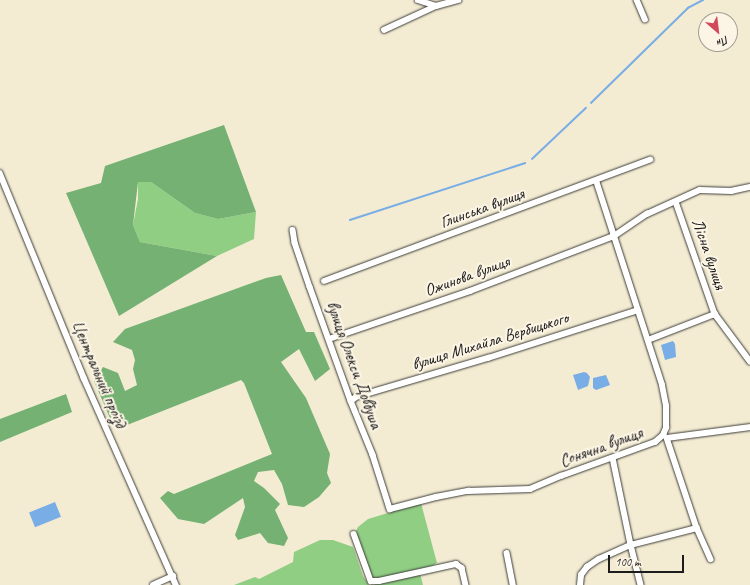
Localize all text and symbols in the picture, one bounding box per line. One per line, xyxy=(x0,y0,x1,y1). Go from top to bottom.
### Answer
north arrow xyxy=(698,12,738,52)
text: Пн xyxy=(715,33,732,51)
street label: Глинська вулиця xyxy=(437,183,527,233)
street label: Лісна вулиця xyxy=(687,216,731,292)
street label: Ожинова вулиця xyxy=(422,251,512,301)
street label: вулиця Олекси Довбуша xyxy=(321,298,387,432)
street label: вулиця Михайла Вербицького xyxy=(408,307,572,375)
street label: Центральний проїзд xyxy=(67,317,131,431)
street label: Сонячна вулиця xyxy=(557,423,645,471)
scale bar xyxy=(610,547,686,573)
text: 100 m xyxy=(615,554,641,570)

